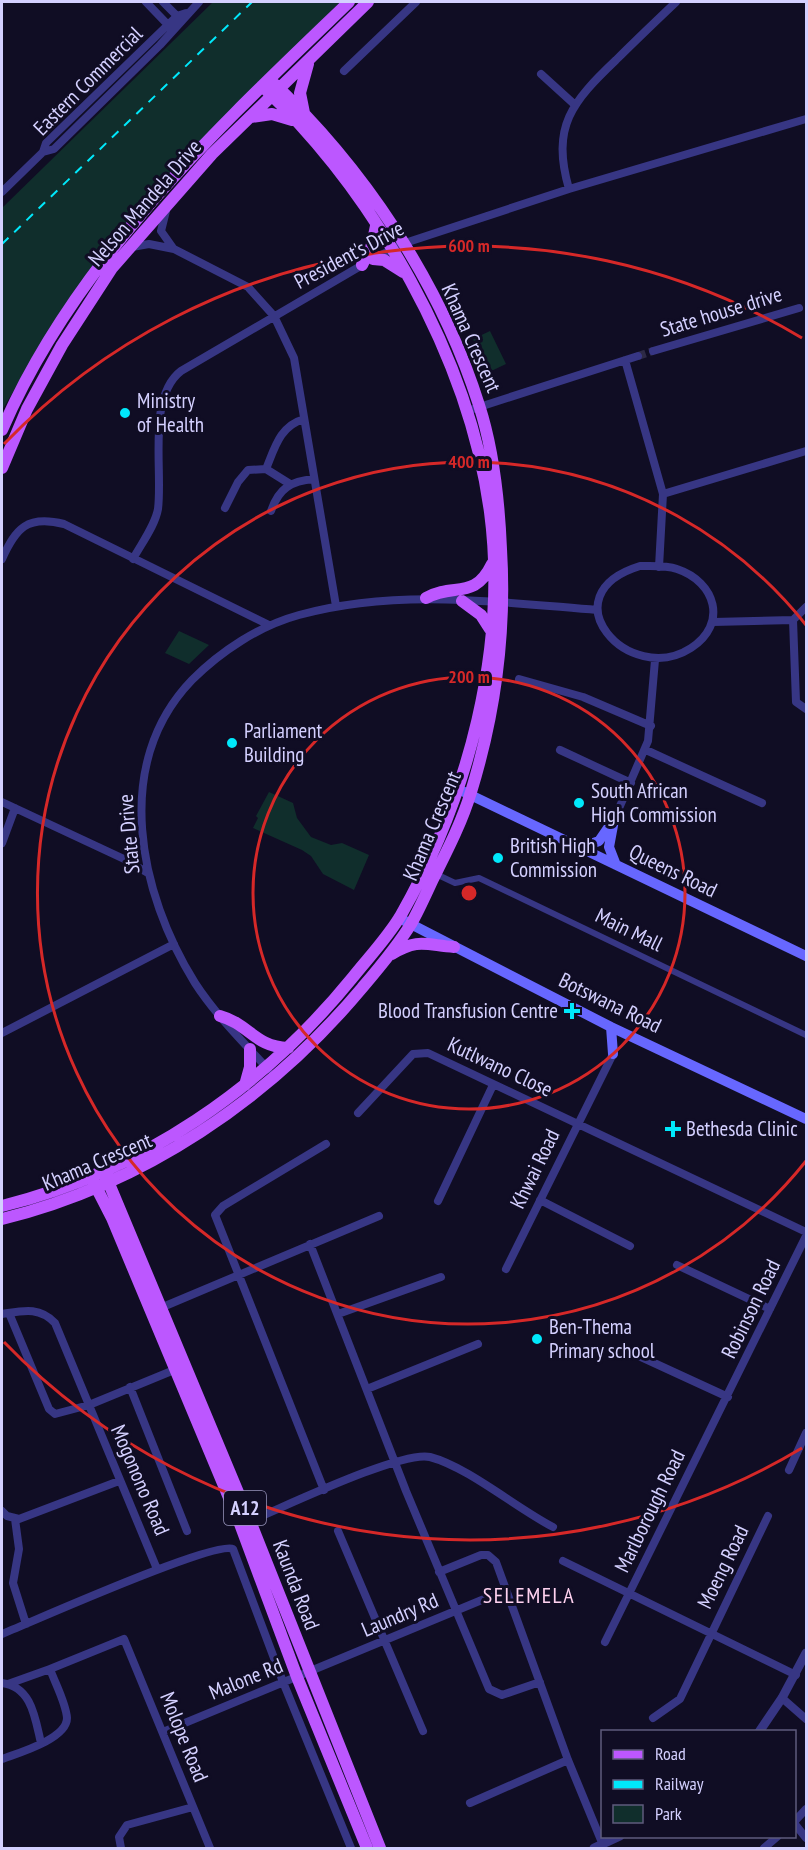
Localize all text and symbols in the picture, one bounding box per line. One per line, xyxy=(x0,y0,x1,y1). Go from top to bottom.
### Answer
street label: Eastern Commercial xyxy=(27,20,148,141)
street label: Nelson Mandela Drive xyxy=(82,134,207,272)
street label: President's Drive xyxy=(289,214,408,295)
text: 600 m xyxy=(448,234,490,257)
street label: Khama Crescent xyxy=(435,279,508,397)
street label: State house drive xyxy=(657,280,785,343)
place label: Ministry of Health xyxy=(137,387,204,438)
marker: Ministry of Health xyxy=(118,406,132,420)
text: 400 m xyxy=(448,450,490,473)
text: 200 m xyxy=(448,665,490,688)
place label: Parliament Building xyxy=(244,717,322,768)
marker: Parliament Building xyxy=(225,736,239,750)
street label: Khama Crescent xyxy=(396,767,467,885)
place label: South African High Commission xyxy=(591,777,717,828)
street label: State Drive xyxy=(112,793,145,875)
marker: South African High Commission xyxy=(572,796,586,810)
place label: British High Commission xyxy=(510,832,597,883)
street label: Queens Road xyxy=(625,838,722,903)
marker: British High Commission xyxy=(491,851,505,865)
centre of rings xyxy=(459,883,479,903)
street label: Main Mall xyxy=(591,902,667,957)
street label: Botswana Road xyxy=(555,966,666,1039)
place label: Blood Transfusion Centre xyxy=(378,997,558,1024)
marker: Blood Transfusion Centre xyxy=(563,1002,581,1020)
street label: Kutlwano Close xyxy=(443,1031,557,1103)
place label: Bethesda Clinic xyxy=(686,1115,798,1142)
marker: Bethesda Clinic xyxy=(664,1120,682,1138)
street label: Khwai Road xyxy=(504,1125,565,1213)
street label: Khama Crescent xyxy=(38,1126,156,1197)
street label: Robinson Road xyxy=(715,1255,786,1363)
place label: Ben-Thema Primary school xyxy=(549,1313,655,1364)
marker: Ben-Thema Primary school xyxy=(530,1332,544,1346)
street label: Mogonono Road xyxy=(105,1420,176,1539)
street label: Marlborough Road xyxy=(608,1445,691,1577)
road number: A12 xyxy=(224,1491,266,1525)
street label: Moeng Road xyxy=(691,1521,754,1613)
street label: Kaunda Road xyxy=(267,1536,326,1634)
district label: SELEMELA xyxy=(483,1581,575,1609)
street label: Laundry Rd xyxy=(357,1586,442,1643)
street label: Malone Rd xyxy=(205,1652,287,1706)
street label: Molope Road xyxy=(154,1688,215,1786)
legend xyxy=(601,1730,796,1838)
text: Road xyxy=(655,1742,686,1765)
text: Railway xyxy=(655,1772,704,1795)
text: Park xyxy=(655,1802,682,1825)

